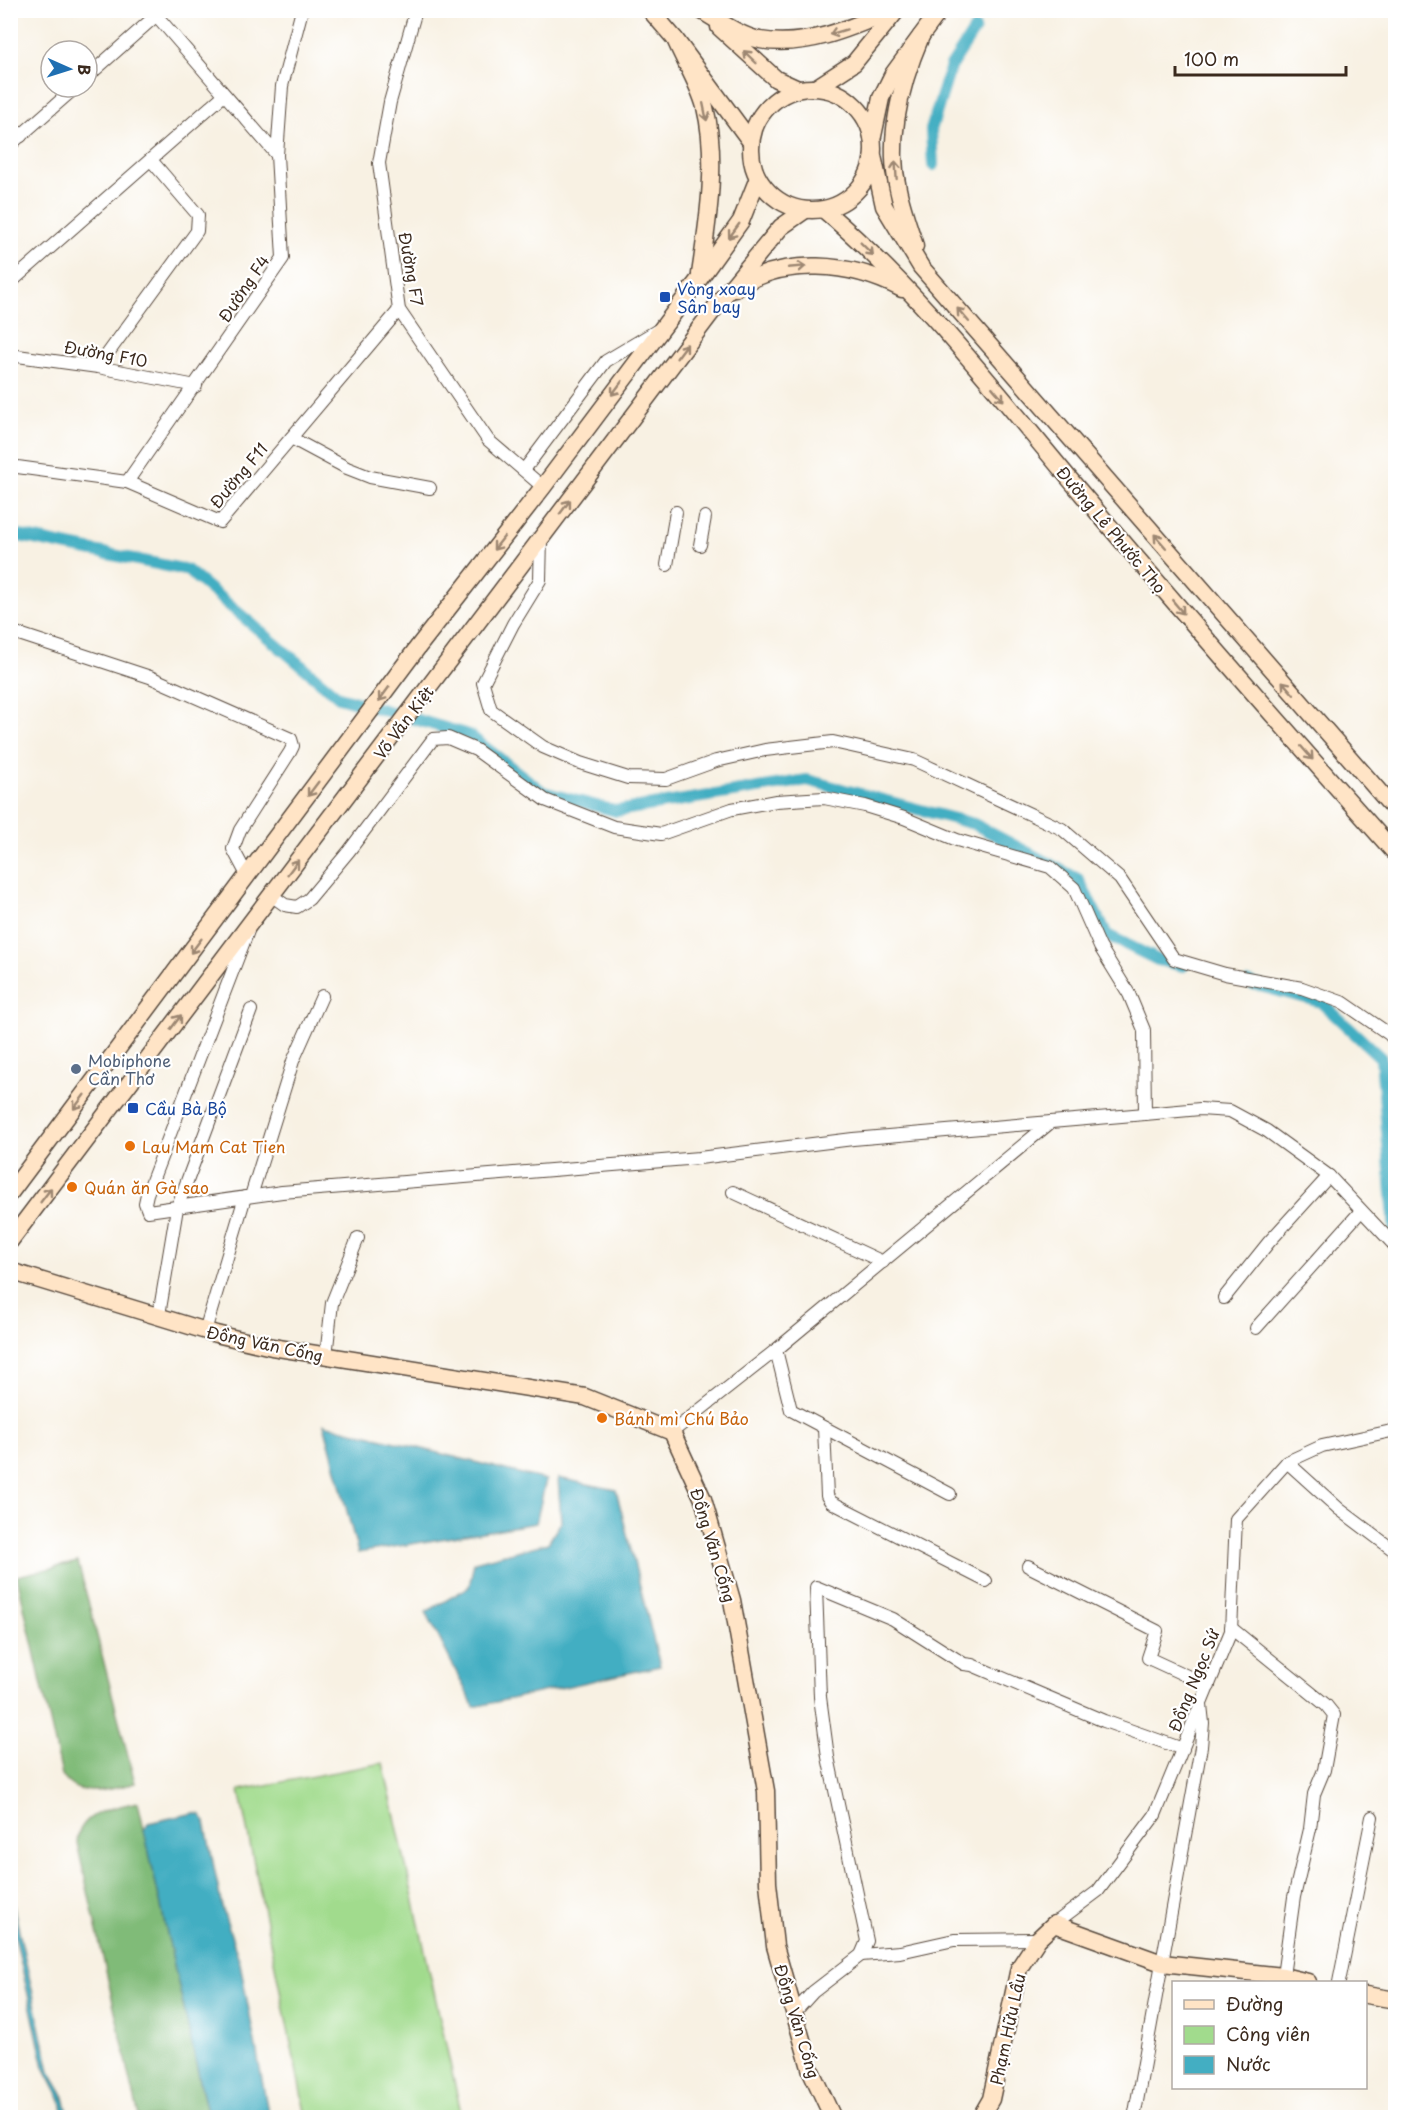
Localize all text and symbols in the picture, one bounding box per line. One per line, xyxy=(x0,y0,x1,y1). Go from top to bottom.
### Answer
one-way arrow xyxy=(829,27,848,38)
north arrow xyxy=(39,39,99,99)
scale bar xyxy=(1175,39,1346,77)
text: 100 m xyxy=(1184,45,1239,72)
one-way arrow xyxy=(743,49,758,64)
text: B xyxy=(73,64,97,76)
one-way arrow xyxy=(700,102,711,121)
one-way arrow xyxy=(891,161,902,181)
one-way arrow xyxy=(727,223,740,239)
street label: Đường F7 xyxy=(394,230,430,308)
one-way arrow xyxy=(860,241,875,256)
street label: Đường F4 xyxy=(212,250,274,326)
one-way arrow xyxy=(786,262,806,273)
place label: Vòng xoay Sân bay xyxy=(677,276,756,318)
marker: Vòng xoay Sân bay xyxy=(658,290,672,304)
one-way arrow xyxy=(956,307,969,323)
street label: Đường F10 xyxy=(62,334,150,372)
one-way arrow xyxy=(676,344,689,360)
one-way arrow xyxy=(611,379,623,395)
one-way arrow xyxy=(991,386,1004,402)
street label: Đường F11 xyxy=(203,437,273,513)
street label: Đường Lê Phước Thọ xyxy=(1052,460,1172,598)
one-way arrow xyxy=(559,499,571,515)
one-way arrow xyxy=(1153,533,1166,549)
one-way arrow xyxy=(493,535,506,551)
one-way arrow xyxy=(1171,599,1185,614)
street label: Võ Văn Kiệt xyxy=(367,680,439,764)
one-way arrow xyxy=(1281,680,1294,696)
one-way arrow xyxy=(377,685,390,701)
one-way arrow xyxy=(1300,745,1313,761)
one-way arrow xyxy=(307,781,319,797)
one-way arrow xyxy=(287,859,300,875)
one-way arrow xyxy=(190,937,202,953)
one-way arrow xyxy=(169,1015,182,1031)
place label: Mobiphone Cần Thơ xyxy=(88,1048,171,1090)
marker: Mobiphone Cần Thơ xyxy=(69,1062,83,1076)
one-way arrow xyxy=(73,1093,85,1109)
place label: Cầu Bà Bộ xyxy=(145,1096,227,1120)
marker: Cầu Bà Bộ xyxy=(126,1101,140,1115)
place label: Lau Mam Cat Tien xyxy=(142,1134,286,1158)
marker: Lau Mam Cat Tien xyxy=(123,1139,137,1153)
place label: Quán ăn Gà sao xyxy=(84,1175,209,1199)
marker: Quán ăn Gà sao xyxy=(65,1180,79,1194)
one-way arrow xyxy=(39,1187,52,1203)
street label: Đồng Văn Cống xyxy=(204,1319,326,1367)
place label: Bánh mì Chú Bảo xyxy=(614,1406,749,1430)
marker: Bánh mì Chú Bảo xyxy=(595,1411,609,1425)
street label: Đồng Văn Cống xyxy=(685,1485,743,1605)
street label: Đồng Ngọc Sứ xyxy=(1161,1624,1225,1735)
street label: Đồng Văn Cống xyxy=(769,1961,827,2081)
street label: Phạm Hữu Lầu xyxy=(983,1971,1031,2087)
legend xyxy=(1172,1981,1367,2089)
text: Đường xyxy=(1226,1990,1283,2017)
text: Công viên xyxy=(1226,2020,1310,2047)
text: Nước xyxy=(1226,2050,1270,2077)

